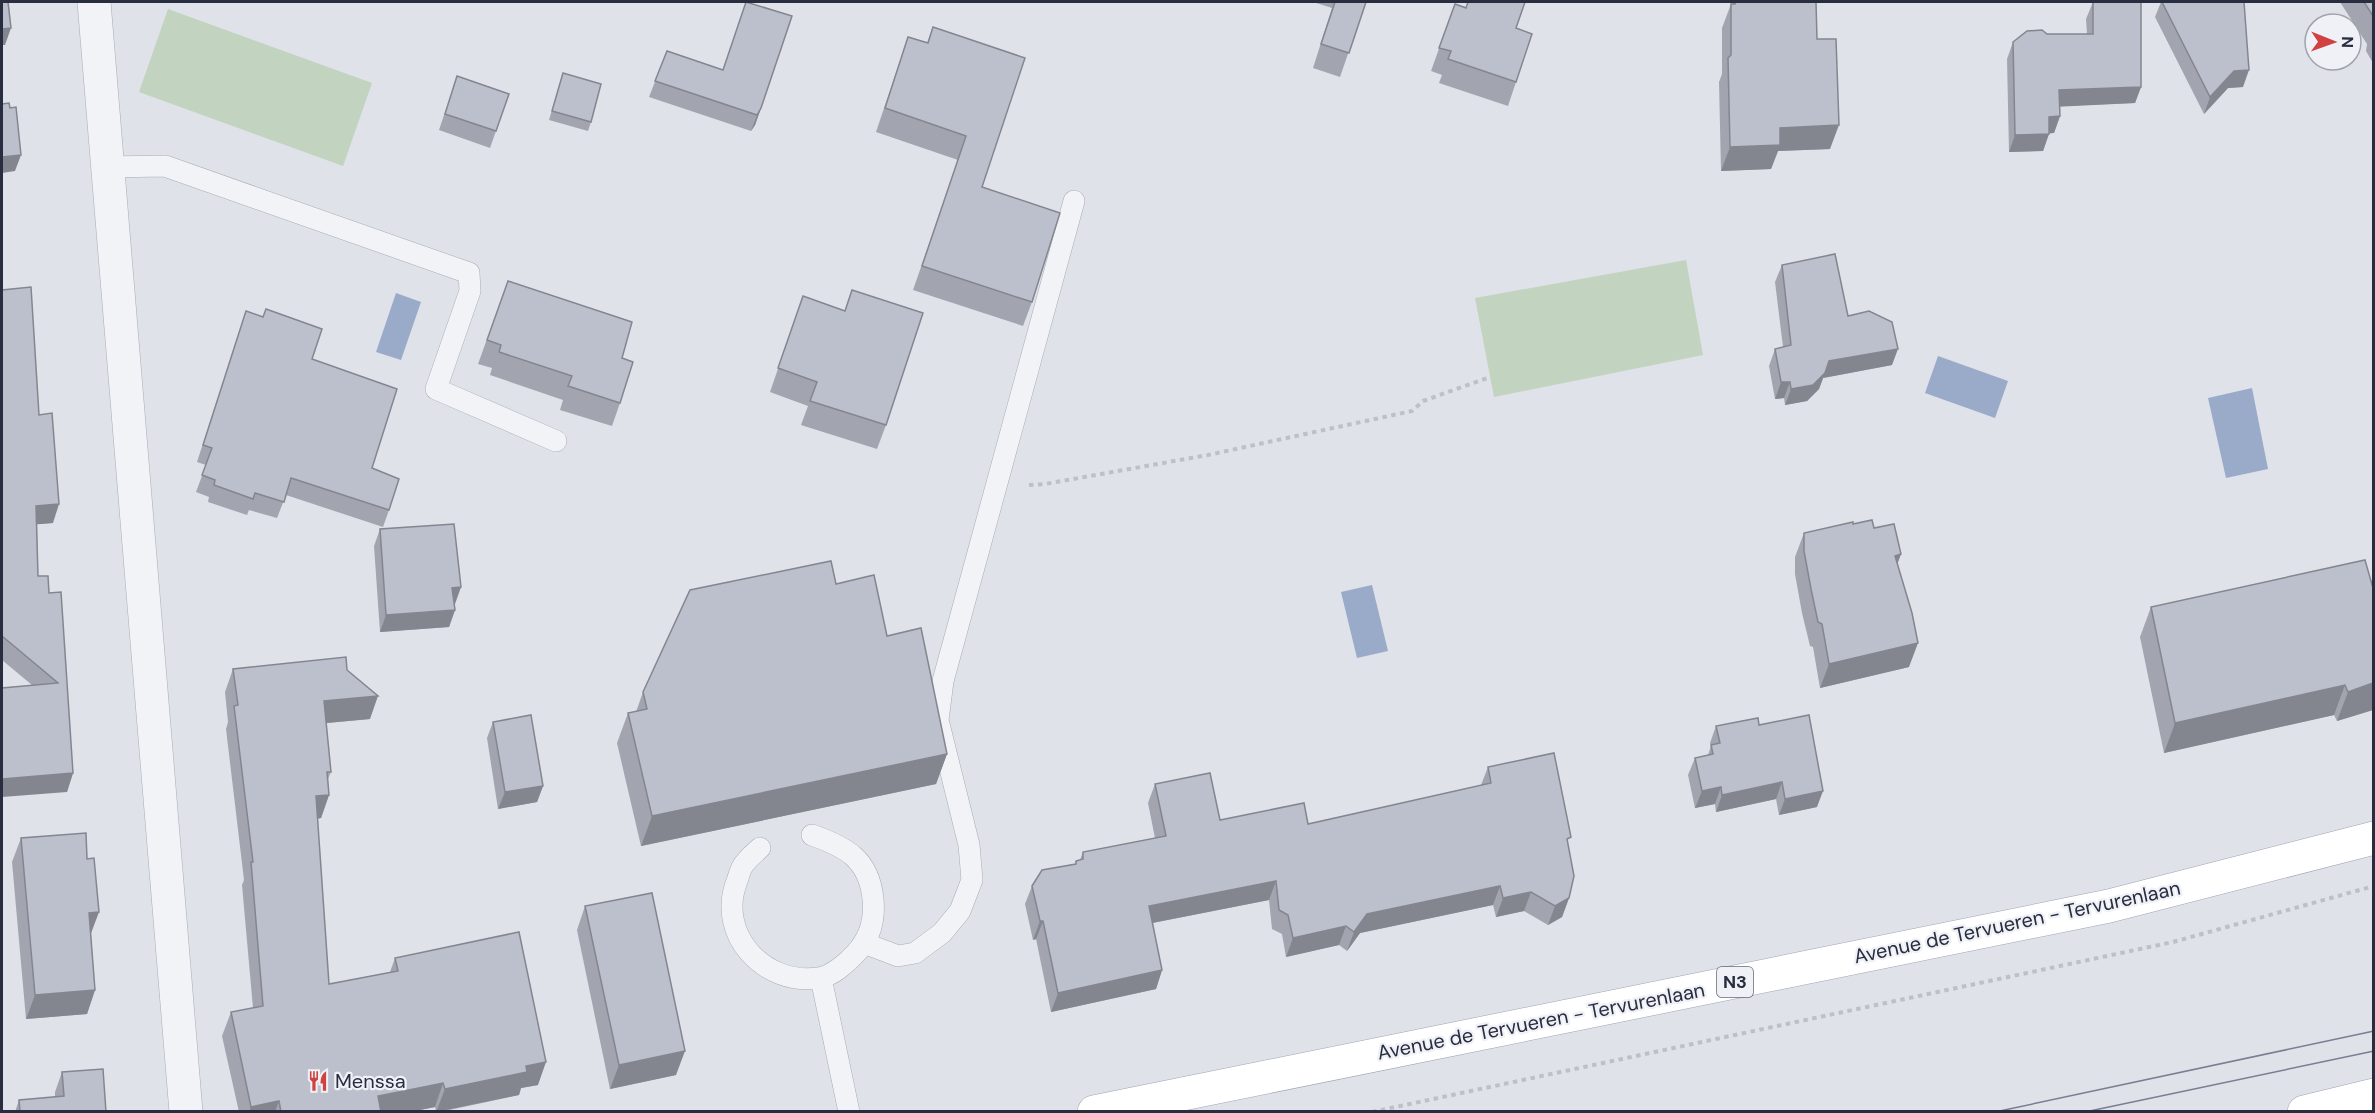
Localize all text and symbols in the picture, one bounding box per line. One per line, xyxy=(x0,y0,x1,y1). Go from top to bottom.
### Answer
north arrow xyxy=(2303,12,2363,72)
text: N xyxy=(2337,36,2358,48)
street label: Avenue de Tervueren - Tervurenlaan xyxy=(1851,875,2183,969)
road number: N3 xyxy=(1717,967,1753,997)
street label: Avenue de Tervueren - Tervurenlaan xyxy=(1375,976,1707,1066)
place label: Menssa xyxy=(335,1068,406,1094)
restaurant icon: Menssa xyxy=(306,1069,330,1093)

